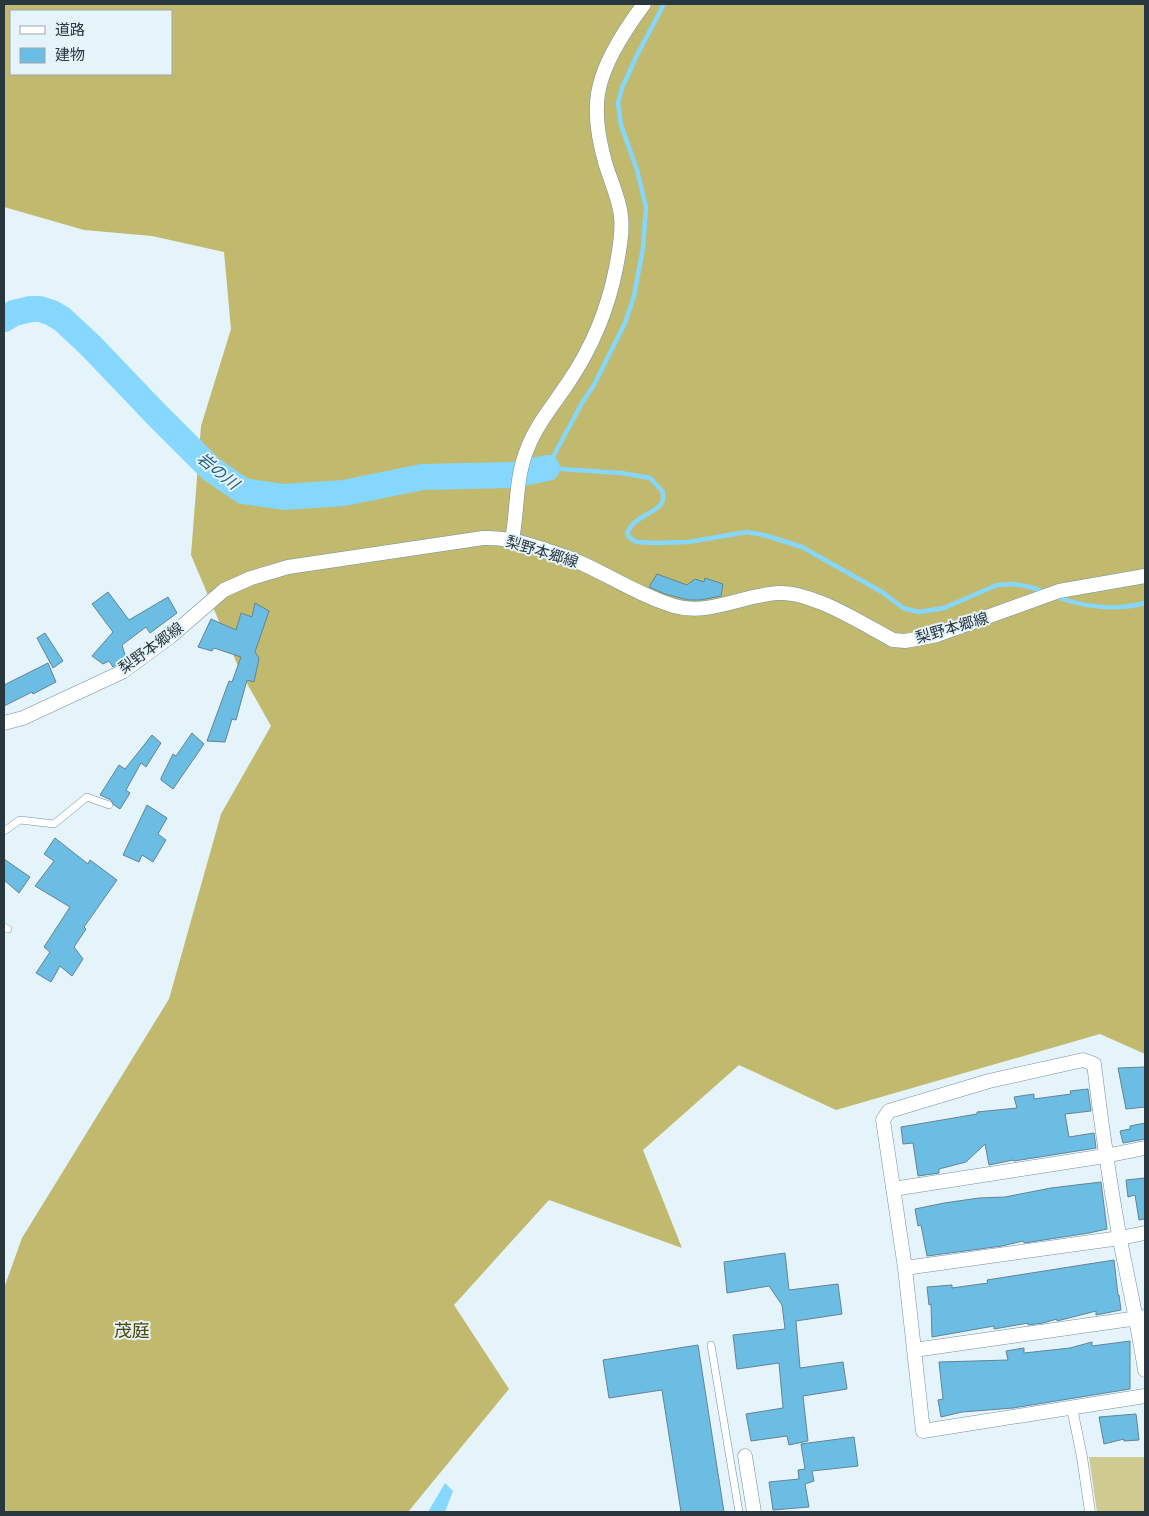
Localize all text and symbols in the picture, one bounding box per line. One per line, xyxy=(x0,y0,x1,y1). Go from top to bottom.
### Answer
legend xyxy=(10,10,172,75)
text: 道路 xyxy=(55,21,85,39)
text: 建物 xyxy=(55,46,85,64)
water label: 岩の川 xyxy=(193,449,244,495)
street label: 梨野本郷線 xyxy=(503,532,581,572)
street label: 梨野本郷線 xyxy=(913,609,991,647)
street label: 梨野本郷線 xyxy=(115,619,187,677)
district label: 茂庭 xyxy=(114,1320,150,1342)

